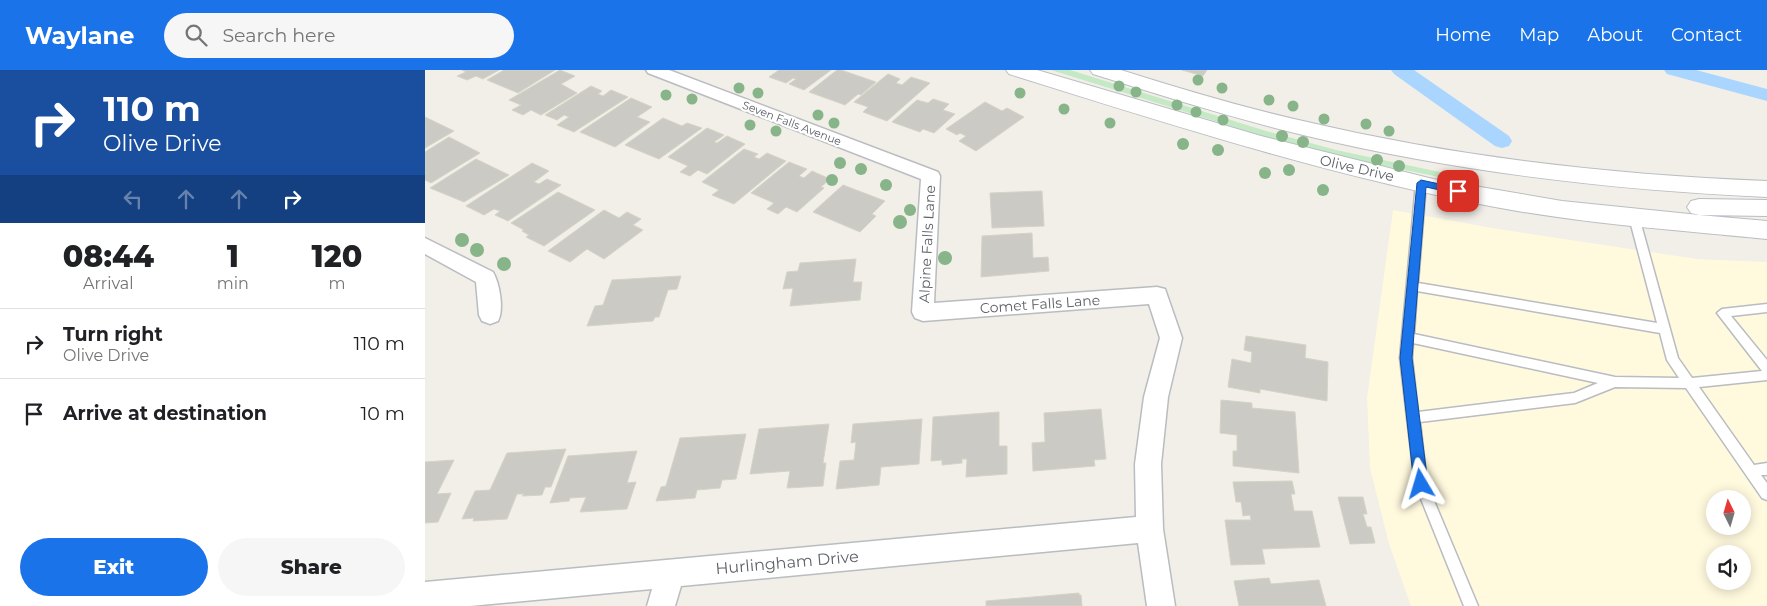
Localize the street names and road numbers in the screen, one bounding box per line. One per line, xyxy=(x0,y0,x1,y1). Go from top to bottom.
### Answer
street label: Seven Falls Avenue xyxy=(740,98,844,148)
street label: Olive Drive xyxy=(1318,151,1396,185)
street label: Alpine Falls Lane xyxy=(915,185,939,303)
street label: Comet Falls Lane xyxy=(979,291,1101,317)
street label: Hurlingham Drive xyxy=(715,547,859,578)

